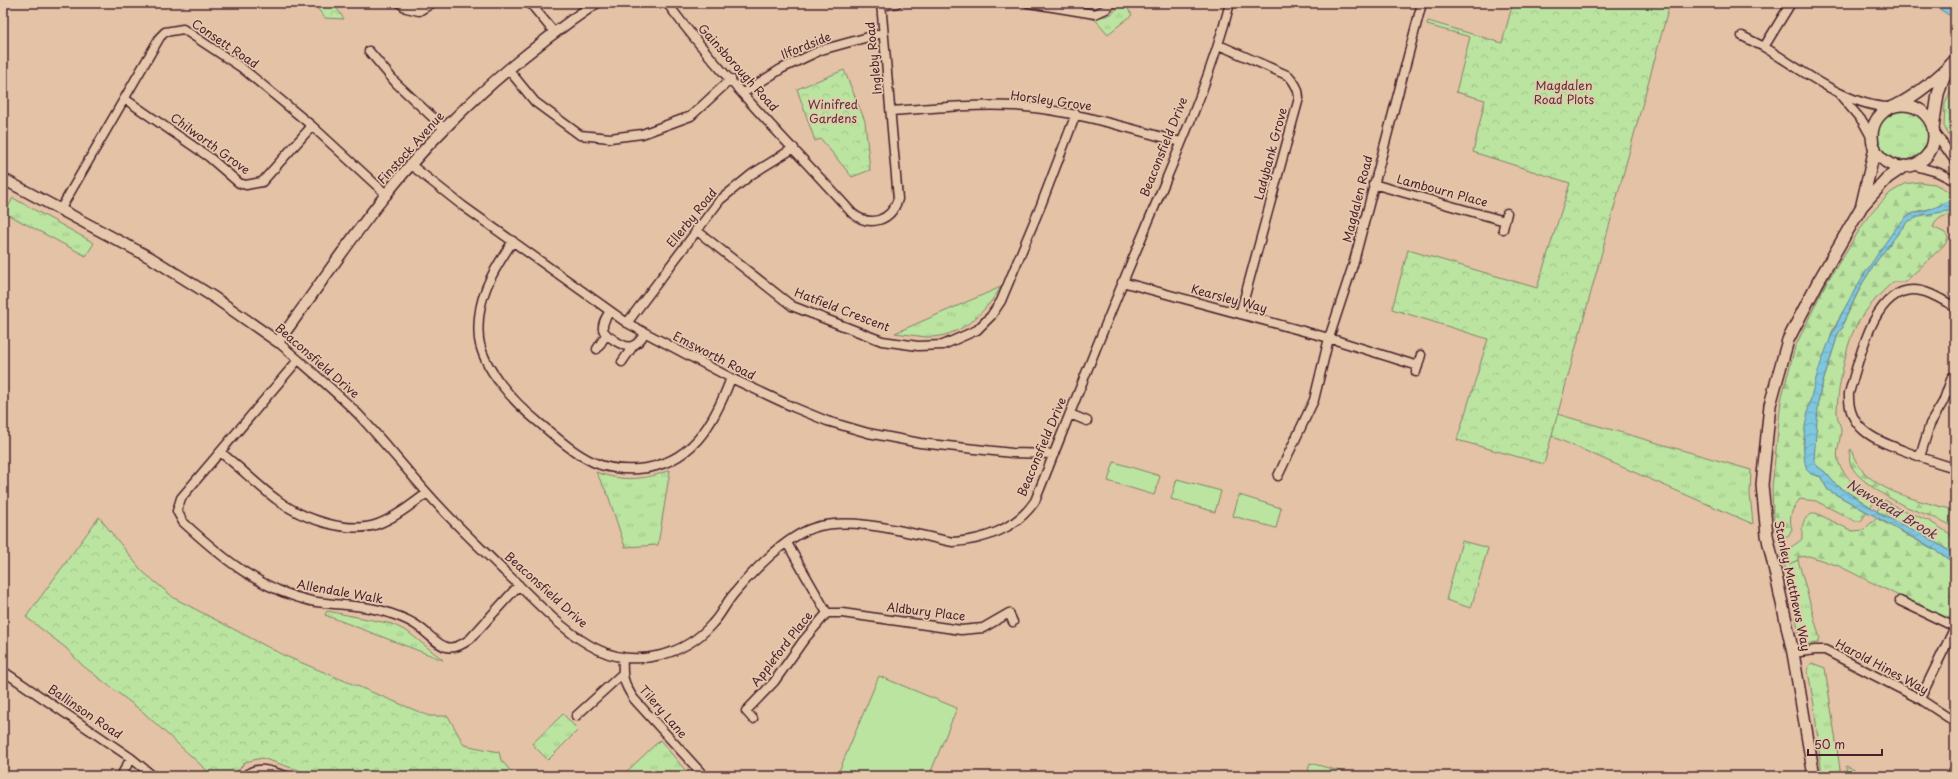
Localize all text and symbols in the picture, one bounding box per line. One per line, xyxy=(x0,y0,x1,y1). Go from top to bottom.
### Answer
street label: Consett Road xyxy=(189,14,263,72)
street label: Gainsborough Road xyxy=(694,19,783,115)
street label: Ingleby Road xyxy=(860,21,886,95)
street label: Ilfordside xyxy=(778,27,834,63)
park label: Magdalen Road Plots xyxy=(1534,76,1595,108)
street label: Horsley Grove xyxy=(1009,85,1093,115)
street label: Beaconsfield Drive xyxy=(1135,94,1191,199)
park label: Winifred Gardens xyxy=(808,95,859,127)
street label: Ladybank Grove xyxy=(1249,106,1291,202)
street label: Finstock Avenue xyxy=(373,107,448,188)
street label: Chilworth Grove xyxy=(167,108,254,178)
street label: Magdalen Road xyxy=(1338,153,1377,244)
street label: Lambourn Place xyxy=(1395,169,1490,211)
street label: Ellerby Road xyxy=(662,184,721,251)
street label: Kearsley Way xyxy=(1189,279,1270,317)
street label: Hatfield Crescent xyxy=(792,283,893,336)
street label: Beaconsfield Drive xyxy=(272,319,364,402)
street label: Emsworth Road xyxy=(670,327,759,384)
street label: Beaconsfield Drive xyxy=(1012,394,1070,499)
water label: Newstead Brook xyxy=(1843,474,1942,543)
street label: Stanley Matthews Way xyxy=(1770,519,1816,653)
street label: Beaconsfield Drive xyxy=(501,547,592,631)
street label: Allendale Walk xyxy=(296,575,385,607)
street label: Aldbury Place xyxy=(886,597,966,625)
street label: Appleford Place xyxy=(746,607,817,690)
street label: Harold Hines Way xyxy=(1833,634,1932,698)
street label: Ballinson Road xyxy=(45,680,126,743)
street label: Tilery Lane xyxy=(636,681,692,742)
scale bar xyxy=(1808,731,1882,757)
text: 50 m xyxy=(1814,735,1845,753)

